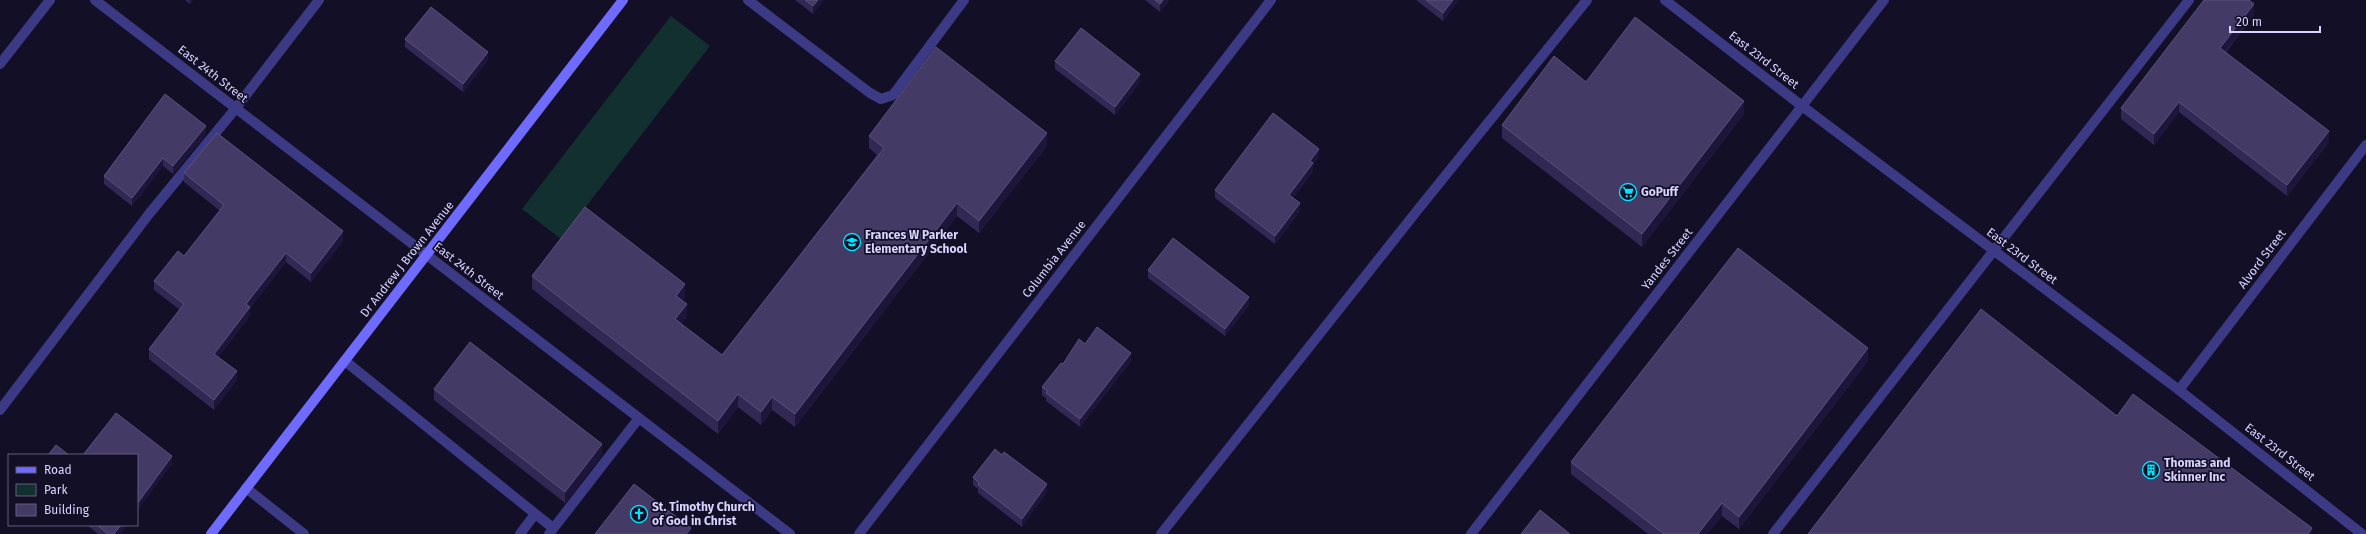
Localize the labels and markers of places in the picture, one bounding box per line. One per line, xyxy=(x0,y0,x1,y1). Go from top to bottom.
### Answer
supermarket icon: GoPuff xyxy=(1618,182,1638,202)
place label: GoPuff xyxy=(1641,185,1680,199)
place label: Frances W Parker Elementary School xyxy=(865,228,968,256)
school or university icon: Frances W Parker Elementary School xyxy=(842,232,862,252)
place label: Thomas and Skinner Inc xyxy=(2164,456,2230,484)
building icon: Thomas and Skinner Inc xyxy=(2141,460,2161,480)
place label: St. Timothy Church of God in Christ xyxy=(652,500,755,528)
church icon: St. Timothy Church of God in Christ xyxy=(629,504,649,524)

